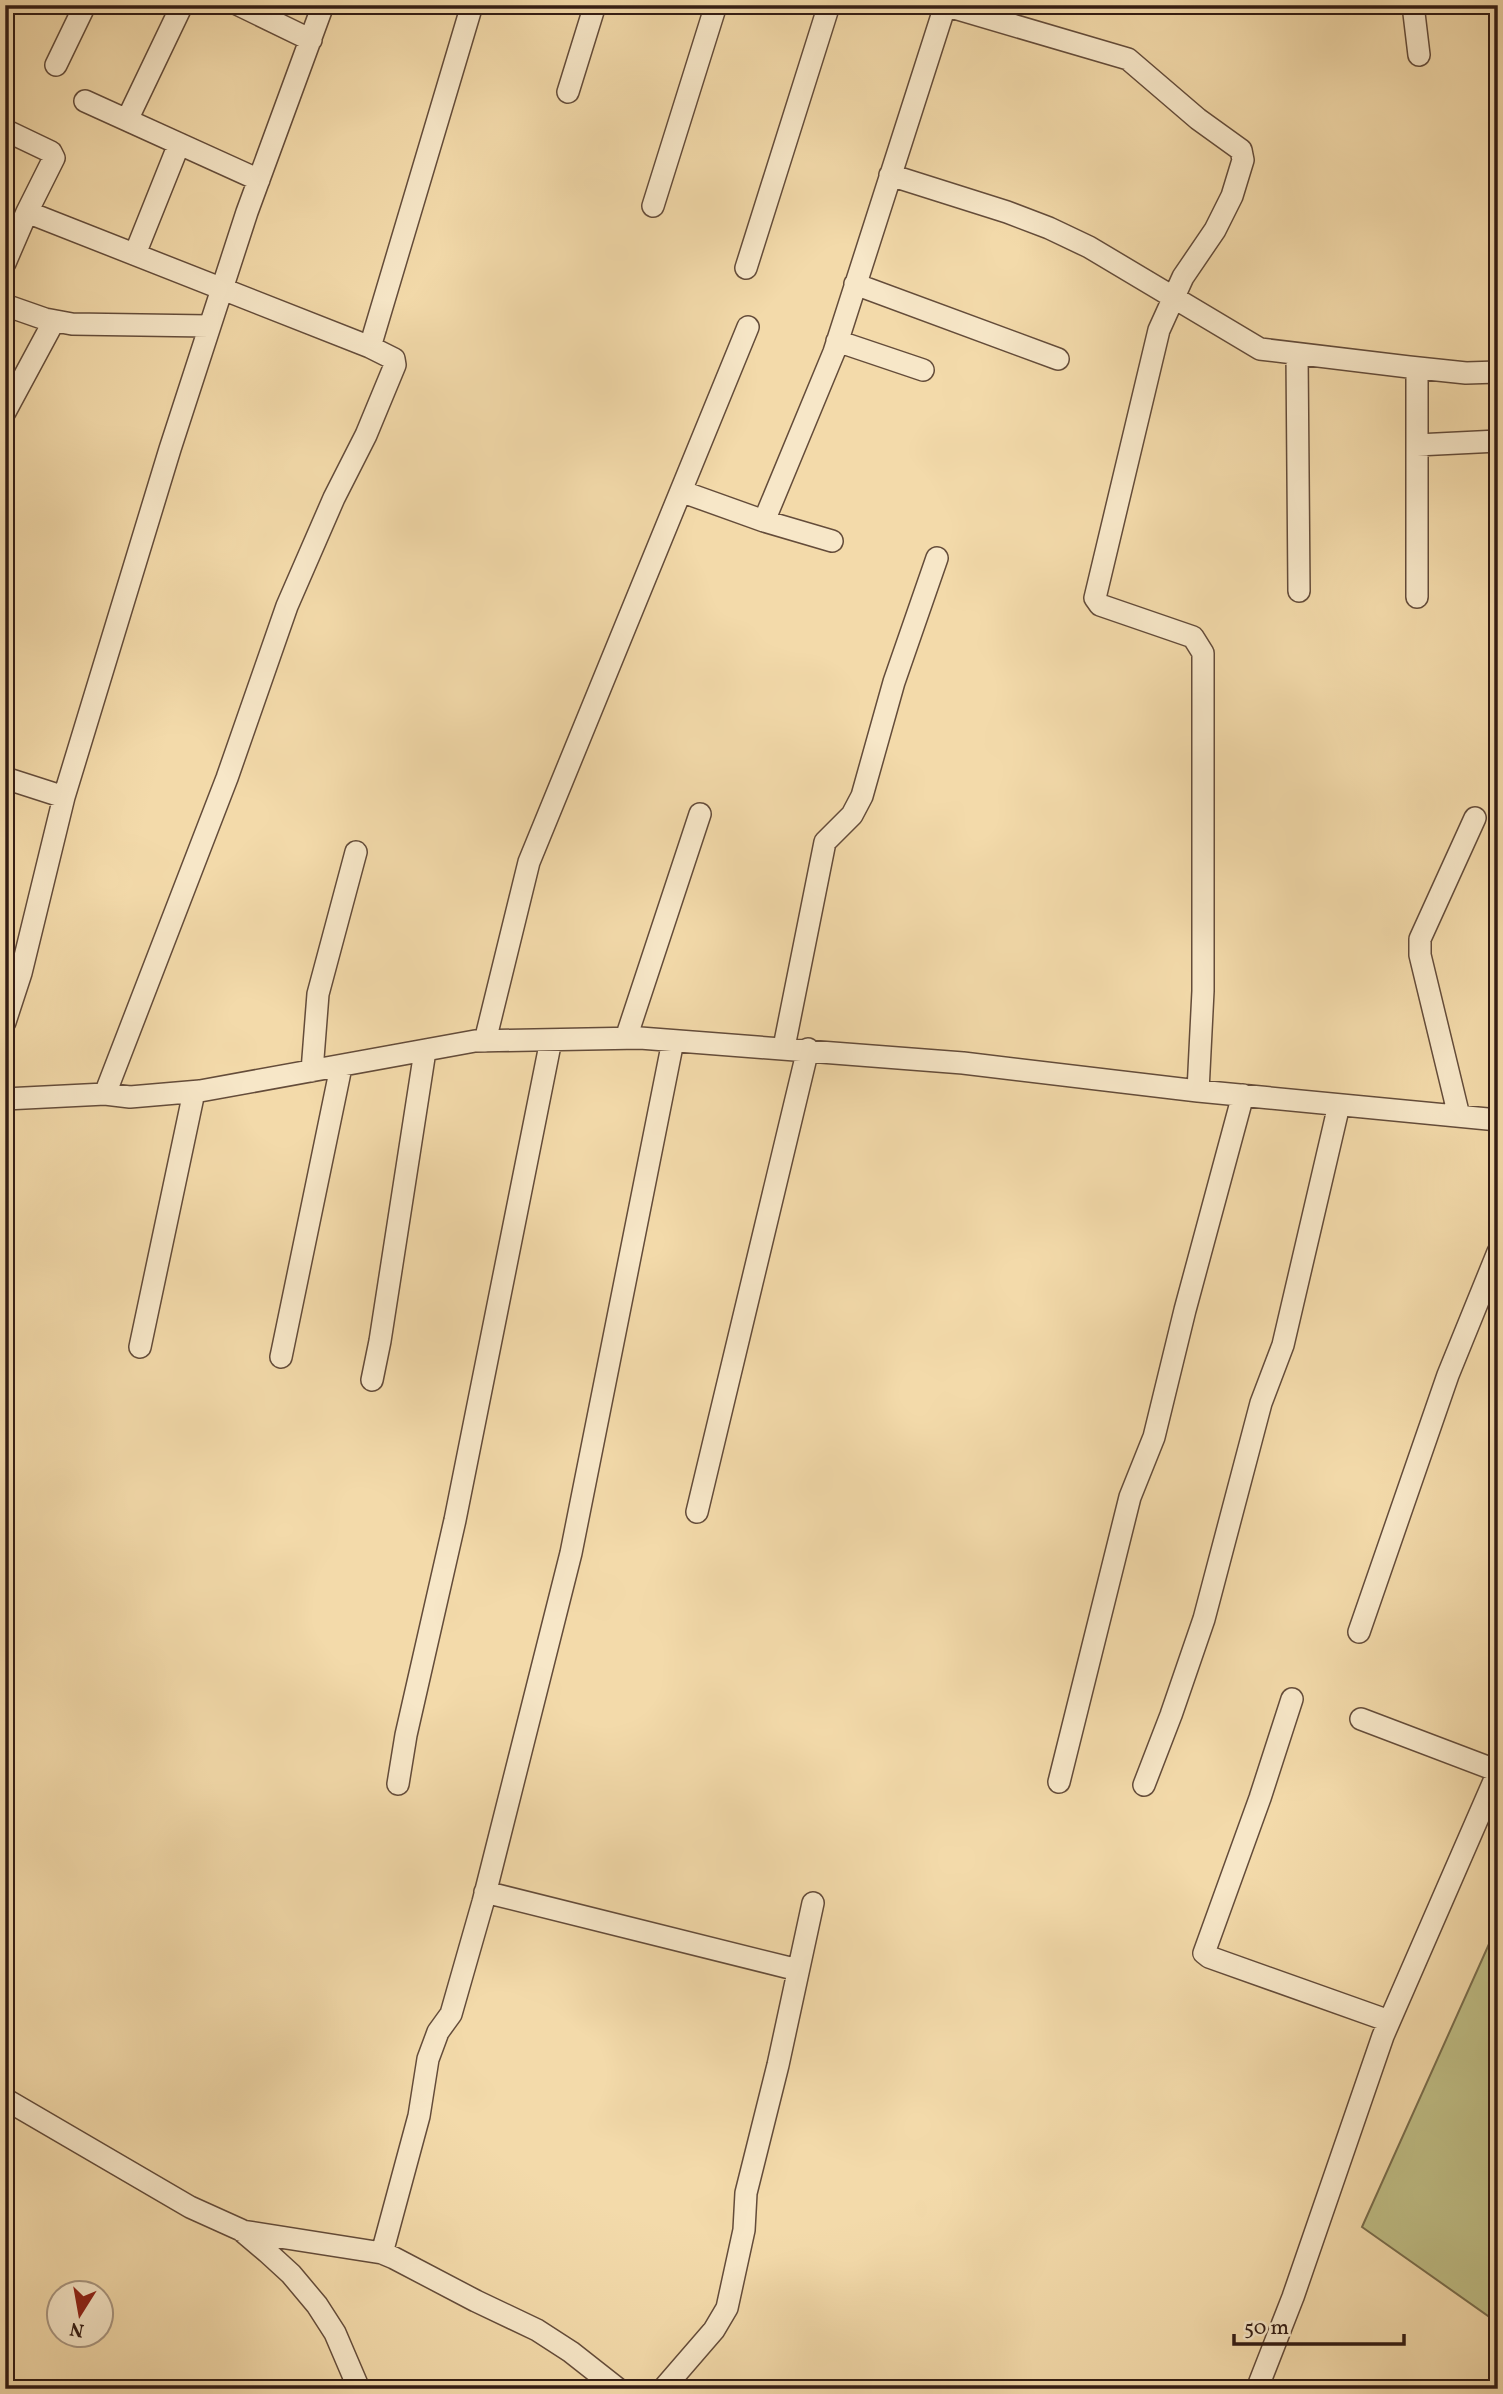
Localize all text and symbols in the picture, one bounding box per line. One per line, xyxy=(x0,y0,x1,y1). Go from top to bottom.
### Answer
north arrow xyxy=(46,2278,116,2348)
scale bar xyxy=(1234,2303,1403,2347)
text: 50 m xyxy=(1244,2314,1289,2343)
text: N xyxy=(68,2315,86,2343)

